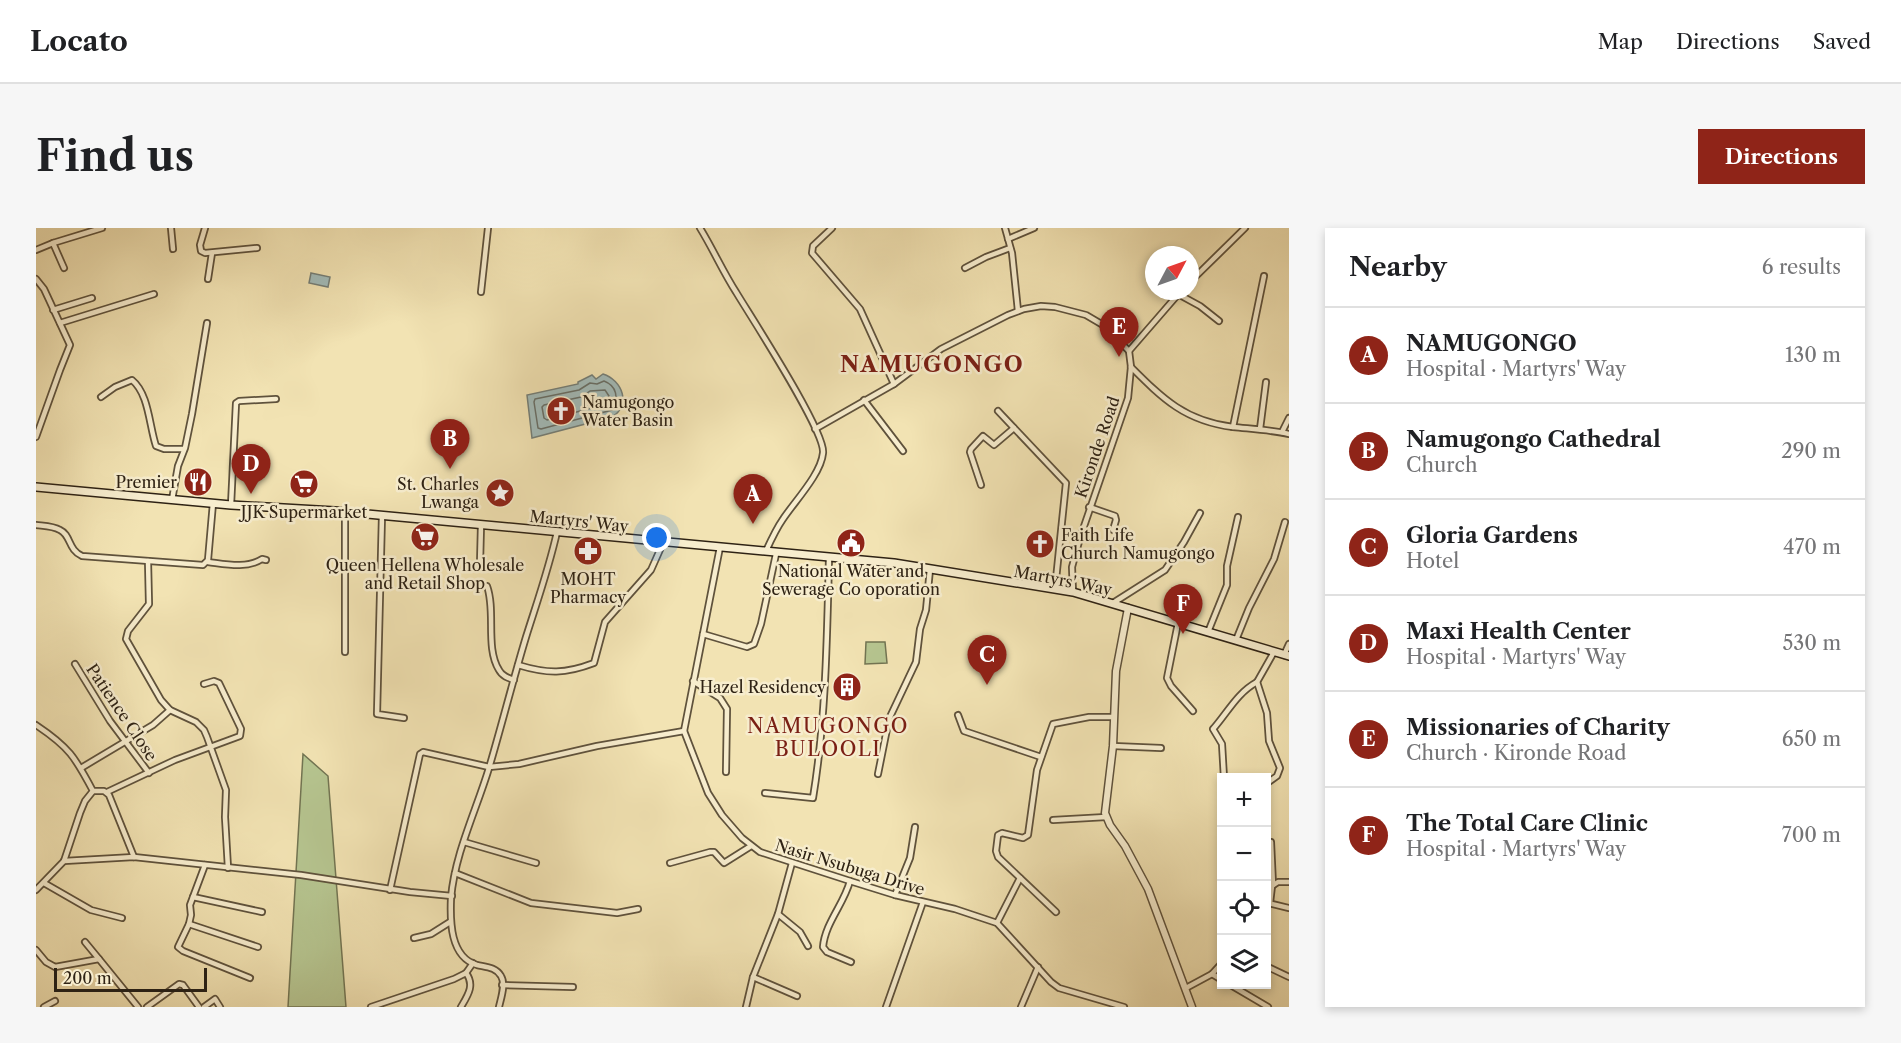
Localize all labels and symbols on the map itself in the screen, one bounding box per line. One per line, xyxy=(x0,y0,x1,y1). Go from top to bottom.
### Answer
north arrow xyxy=(1145,246,1199,300)
pin: E xyxy=(1100,308,1138,357)
district label: NAMUGONGO xyxy=(840,351,1024,378)
place label: Namugongo Water Basin xyxy=(581,392,675,430)
street label: Kironde Road xyxy=(1070,393,1124,500)
church icon: Namugongo Water Basin xyxy=(545,395,577,427)
pin: B xyxy=(430,420,470,469)
pin: D xyxy=(232,444,270,494)
restaurant icon: Premier xyxy=(182,466,214,498)
supermarket icon: JJK Supermarket xyxy=(288,468,320,500)
place label: Premier xyxy=(115,472,177,492)
place label: St. Charles Lwanga xyxy=(397,474,480,512)
pin: A xyxy=(734,474,772,524)
place icon: St. Charles Lwanga xyxy=(484,477,516,509)
place label: JJK Supermarket xyxy=(238,502,367,522)
street label: Martyrs' Way xyxy=(529,506,631,536)
supermarket icon: Queen Hellena Wholesale and Retail Shop xyxy=(409,521,441,553)
your location xyxy=(642,523,671,552)
place label: Faith Life Church Namugongo xyxy=(1061,525,1215,563)
public building icon: National Water and Sewerage Co oporation xyxy=(835,527,867,559)
church icon: Faith Life Church Namugongo xyxy=(1024,528,1056,560)
pharmacy icon: MOHT Pharmacy xyxy=(572,535,604,567)
place label: Queen Hellena Wholesale and Retail Shop xyxy=(326,555,524,593)
place label: National Water and Sewerage Co oporation xyxy=(762,561,940,599)
street label: Martyrs' Way xyxy=(1012,561,1115,600)
place label: MOHT Pharmacy xyxy=(550,569,627,607)
pin: F xyxy=(1164,584,1202,634)
pin: C xyxy=(968,636,1006,685)
street label: Patience Close xyxy=(82,660,162,764)
building icon: Hazel Residency xyxy=(831,671,863,703)
place label: Hazel Residency xyxy=(700,677,827,697)
district label: NAMUGONGO BULOOLI xyxy=(747,714,909,761)
street label: Nasir Nsubuga Drive xyxy=(773,835,927,899)
scale bar xyxy=(54,965,207,992)

